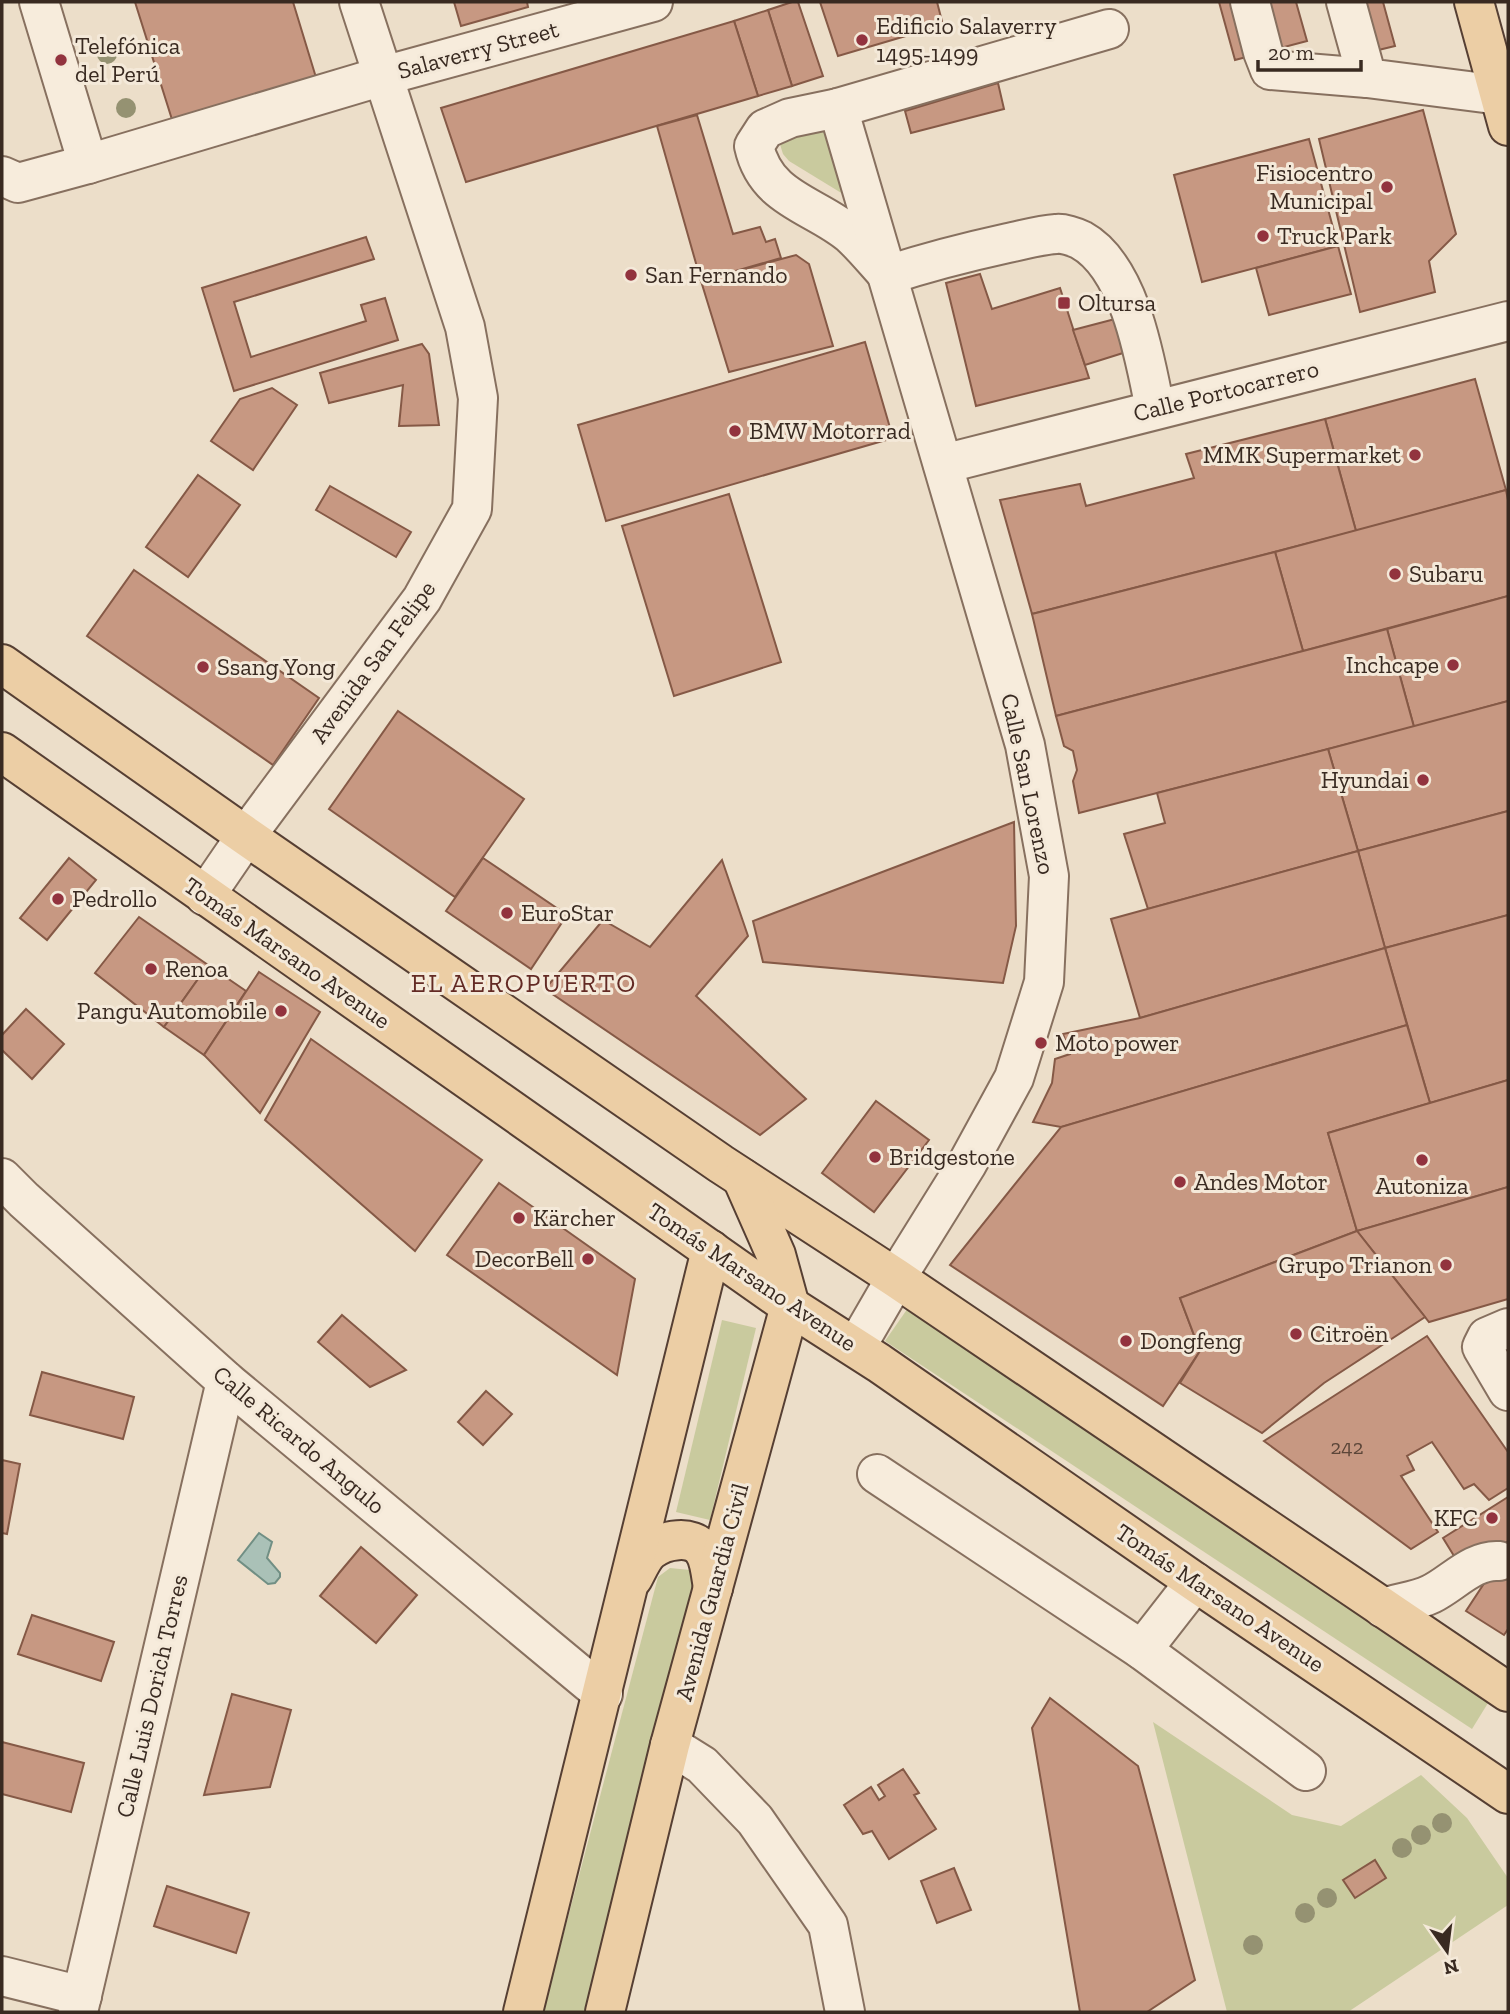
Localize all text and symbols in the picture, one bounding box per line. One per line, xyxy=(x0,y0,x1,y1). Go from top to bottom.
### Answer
place label: Edificio Salaverry 1495-1499 xyxy=(876,11,1057,68)
street label: Salaverry Street xyxy=(394,14,562,85)
scale bar xyxy=(1258,28,1361,72)
place label: Telefónica del Perú xyxy=(75,31,181,88)
marker: Edificio Salaverry 1495-1499 xyxy=(854,32,870,48)
text: 20 m xyxy=(1268,40,1314,65)
marker: Telefónica del Perú xyxy=(53,52,69,68)
place label: Fisiocentro Municipal xyxy=(1256,158,1373,215)
marker: Fisiocentro Municipal xyxy=(1379,179,1395,195)
place label: Truck Park xyxy=(1277,221,1392,250)
marker: Truck Park xyxy=(1255,228,1271,244)
place label: San Fernando xyxy=(645,260,787,289)
marker: San Fernando xyxy=(623,267,639,283)
place label: Oltursa xyxy=(1078,288,1157,317)
marker: Oltursa xyxy=(1056,295,1072,311)
street label: Calle Portocarrero xyxy=(1130,353,1322,428)
place label: BMW Motorrad xyxy=(749,416,911,445)
marker: BMW Motorrad xyxy=(727,423,743,439)
place label: MMK Supermarket xyxy=(1203,440,1401,469)
marker: MMK Supermarket xyxy=(1407,447,1423,463)
place label: Subaru xyxy=(1409,559,1484,588)
marker: Subaru xyxy=(1387,566,1403,582)
street label: Avenida San Felipe xyxy=(304,575,441,749)
place label: Inchcape xyxy=(1346,650,1439,679)
place label: Ssang Yong xyxy=(217,652,335,681)
marker: Inchcape xyxy=(1445,657,1461,673)
marker: Ssang Yong xyxy=(195,659,211,675)
street label: Calle San Lorenzo xyxy=(995,691,1062,877)
place label: Hyundai xyxy=(1321,765,1409,794)
marker: Hyundai xyxy=(1415,772,1431,788)
street label: Tomás Marsano Avenue xyxy=(178,870,396,1035)
place label: Pedrollo xyxy=(72,884,157,913)
marker: Pedrollo xyxy=(50,891,66,907)
place label: EuroStar xyxy=(521,898,614,927)
marker: EuroStar xyxy=(499,905,515,921)
place label: Renoa xyxy=(165,954,229,983)
marker: Renoa xyxy=(143,961,159,977)
district label: EL AEROPUERTO xyxy=(411,967,637,999)
place label: Pangu Automobile xyxy=(77,996,267,1025)
marker: Pangu Automobile xyxy=(273,1003,289,1019)
place label: Moto power xyxy=(1055,1028,1179,1057)
marker: Moto power xyxy=(1033,1035,1049,1051)
place label: Bridgestone xyxy=(889,1142,1015,1171)
marker: Bridgestone xyxy=(867,1149,883,1165)
marker: Autoniza xyxy=(1414,1152,1430,1168)
place label: Andes Motor xyxy=(1194,1167,1328,1196)
place label: Autoniza xyxy=(1375,1171,1469,1200)
marker: Andes Motor xyxy=(1172,1174,1188,1190)
street label: Tomás Marsano Avenue xyxy=(642,1196,862,1357)
place label: Kärcher xyxy=(533,1203,616,1232)
marker: Kärcher xyxy=(511,1210,527,1226)
place label: DecorBell xyxy=(475,1244,574,1273)
place label: Grupo Trianon xyxy=(1279,1250,1432,1279)
marker: DecorBell xyxy=(580,1251,596,1267)
marker: Grupo Trianon xyxy=(1438,1257,1454,1273)
place label: Citroën xyxy=(1310,1319,1389,1348)
place label: Dongfeng xyxy=(1140,1326,1242,1355)
marker: Citroën xyxy=(1288,1326,1304,1342)
marker: Dongfeng xyxy=(1118,1333,1134,1349)
street label: Calle Ricardo Angulo xyxy=(207,1359,391,1520)
house number: 242 xyxy=(1331,1434,1363,1459)
street label: Avenida Guardia Civil xyxy=(669,1480,755,1704)
place label: KFC xyxy=(1434,1503,1478,1532)
marker: KFC xyxy=(1484,1510,1500,1526)
street label: Tomás Marsano Avenue xyxy=(1110,1517,1330,1678)
street label: Calle Luis Dorich Torres xyxy=(109,1572,194,1820)
north arrow xyxy=(1412,1916,1482,1986)
text: N xyxy=(1441,1954,1461,1980)

